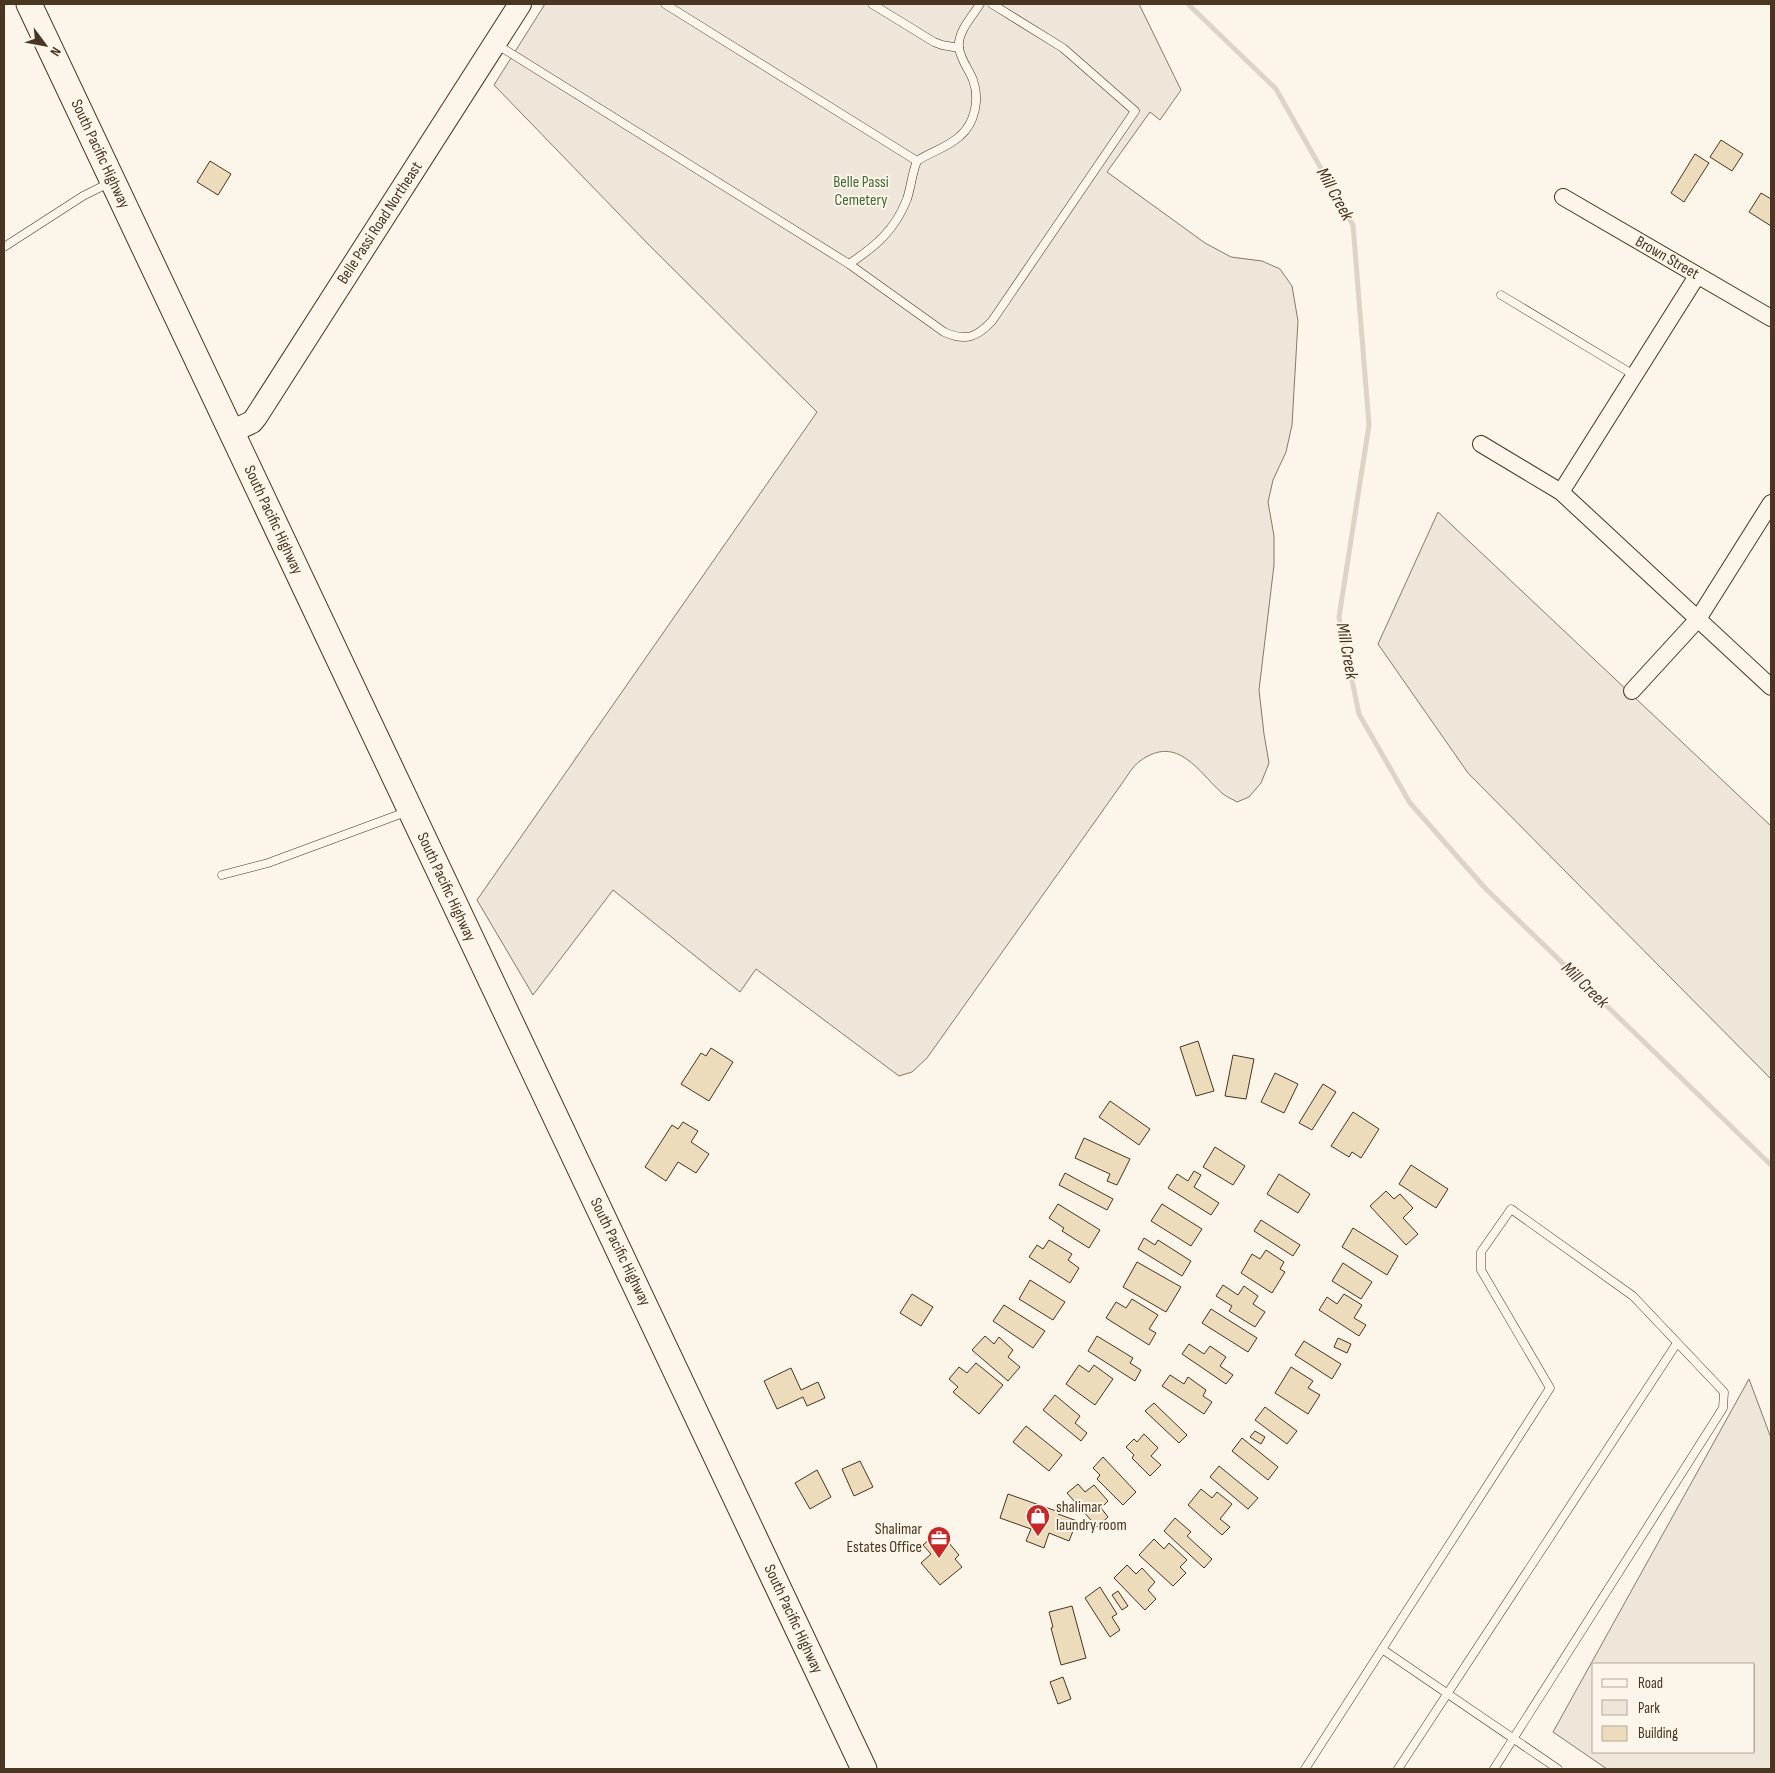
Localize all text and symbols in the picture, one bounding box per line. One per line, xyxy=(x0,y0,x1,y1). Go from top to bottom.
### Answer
north arrow xyxy=(20,20,70,70)
text: N xyxy=(46,44,65,59)
street label: South Pacific Highway xyxy=(66,97,134,211)
street label: Belle Passi Road Northeast xyxy=(333,158,427,288)
water label: Mill Creek xyxy=(1312,164,1359,225)
park label: Belle Passi Cemetery xyxy=(833,173,889,210)
street label: Brown Street xyxy=(1632,232,1702,284)
street label: South Pacific Highway xyxy=(239,463,307,577)
water label: Mill Creek xyxy=(1332,621,1363,682)
street label: South Pacific Highway xyxy=(412,830,480,944)
water label: Mill Creek xyxy=(1557,958,1614,1013)
street label: South Pacific Highway xyxy=(586,1195,654,1309)
place label: shalimar laundry room xyxy=(1056,1498,1127,1535)
shop icon: shalimar laundry room xyxy=(1025,1503,1051,1537)
place label: Shalimar Estates Office xyxy=(846,1520,922,1557)
office icon: Shalimar Estates Office xyxy=(926,1525,952,1559)
street label: South Pacific Highway xyxy=(759,1562,827,1676)
legend xyxy=(1592,1663,1755,1753)
text: Road xyxy=(1638,1674,1663,1693)
text: Park xyxy=(1638,1699,1660,1718)
text: Building xyxy=(1638,1724,1678,1743)

